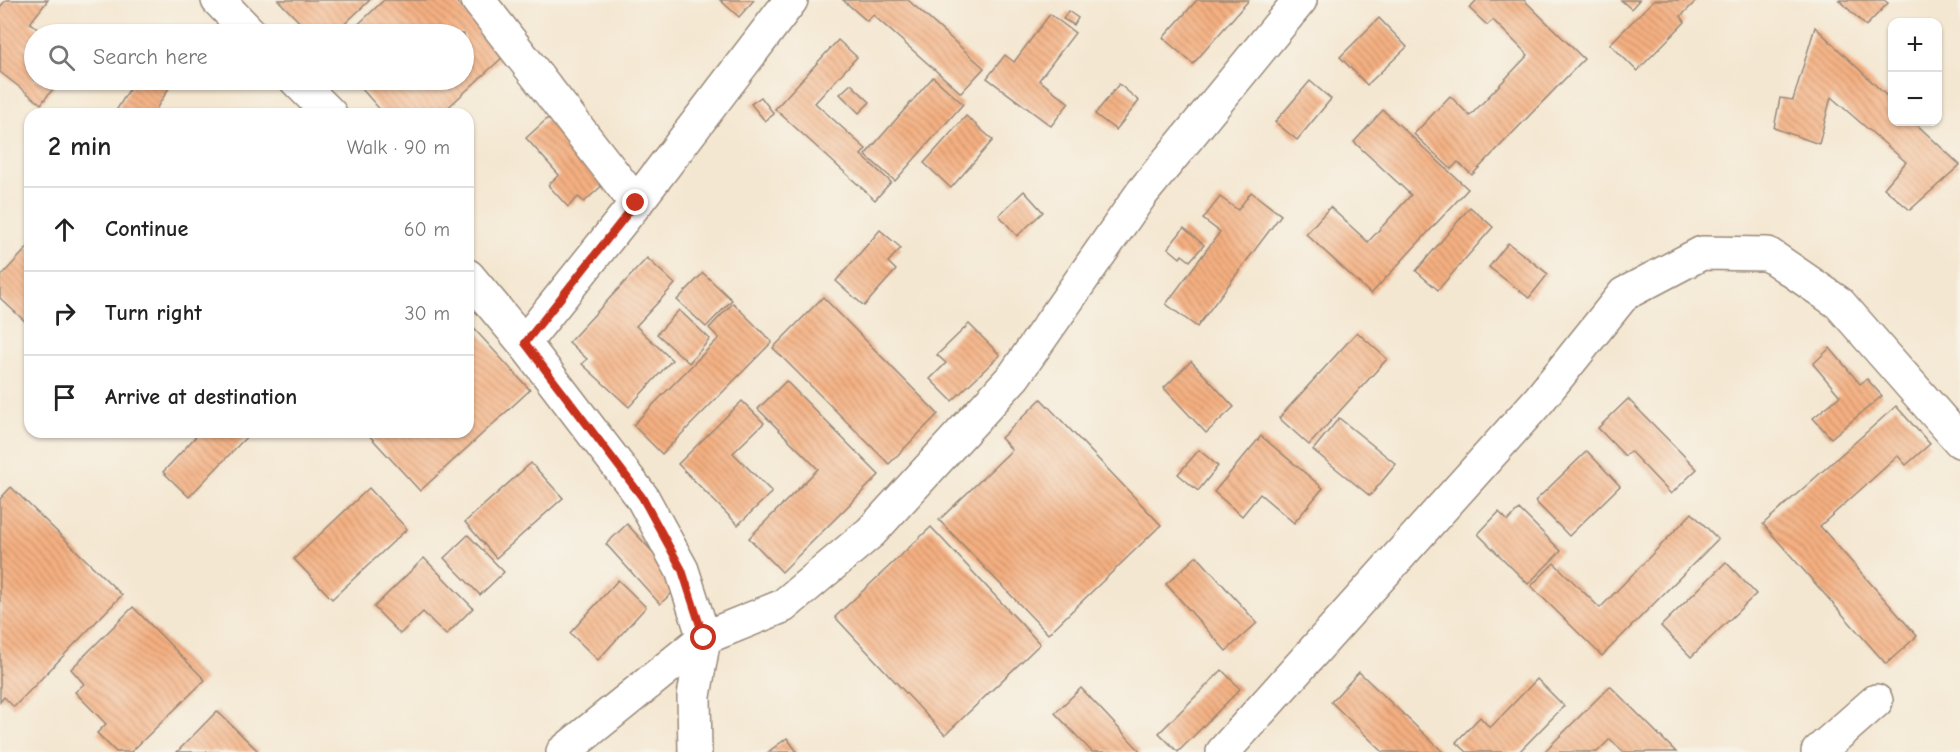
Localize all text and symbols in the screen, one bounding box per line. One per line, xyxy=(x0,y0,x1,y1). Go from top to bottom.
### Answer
map controls xyxy=(1888,18,1942,126)
button: + xyxy=(1888,18,1942,72)
search box xyxy=(24,24,474,90)
icon: search xyxy=(45,41,78,74)
text: Search here xyxy=(93,44,208,70)
button: − xyxy=(1888,72,1942,126)
text: 2 min xyxy=(48,132,111,162)
text: Walk · 90 m xyxy=(347,136,450,159)
route end xyxy=(622,189,648,215)
icon: ahead xyxy=(48,213,81,246)
text: Continue xyxy=(105,216,188,242)
text: 60 m xyxy=(404,218,450,241)
icon: right xyxy=(48,297,81,330)
text: Turn right xyxy=(105,300,202,326)
text: 30 m xyxy=(404,302,450,325)
icon: arrive xyxy=(48,381,81,414)
text: Arrive at destination xyxy=(105,384,297,410)
route start xyxy=(690,624,716,650)

